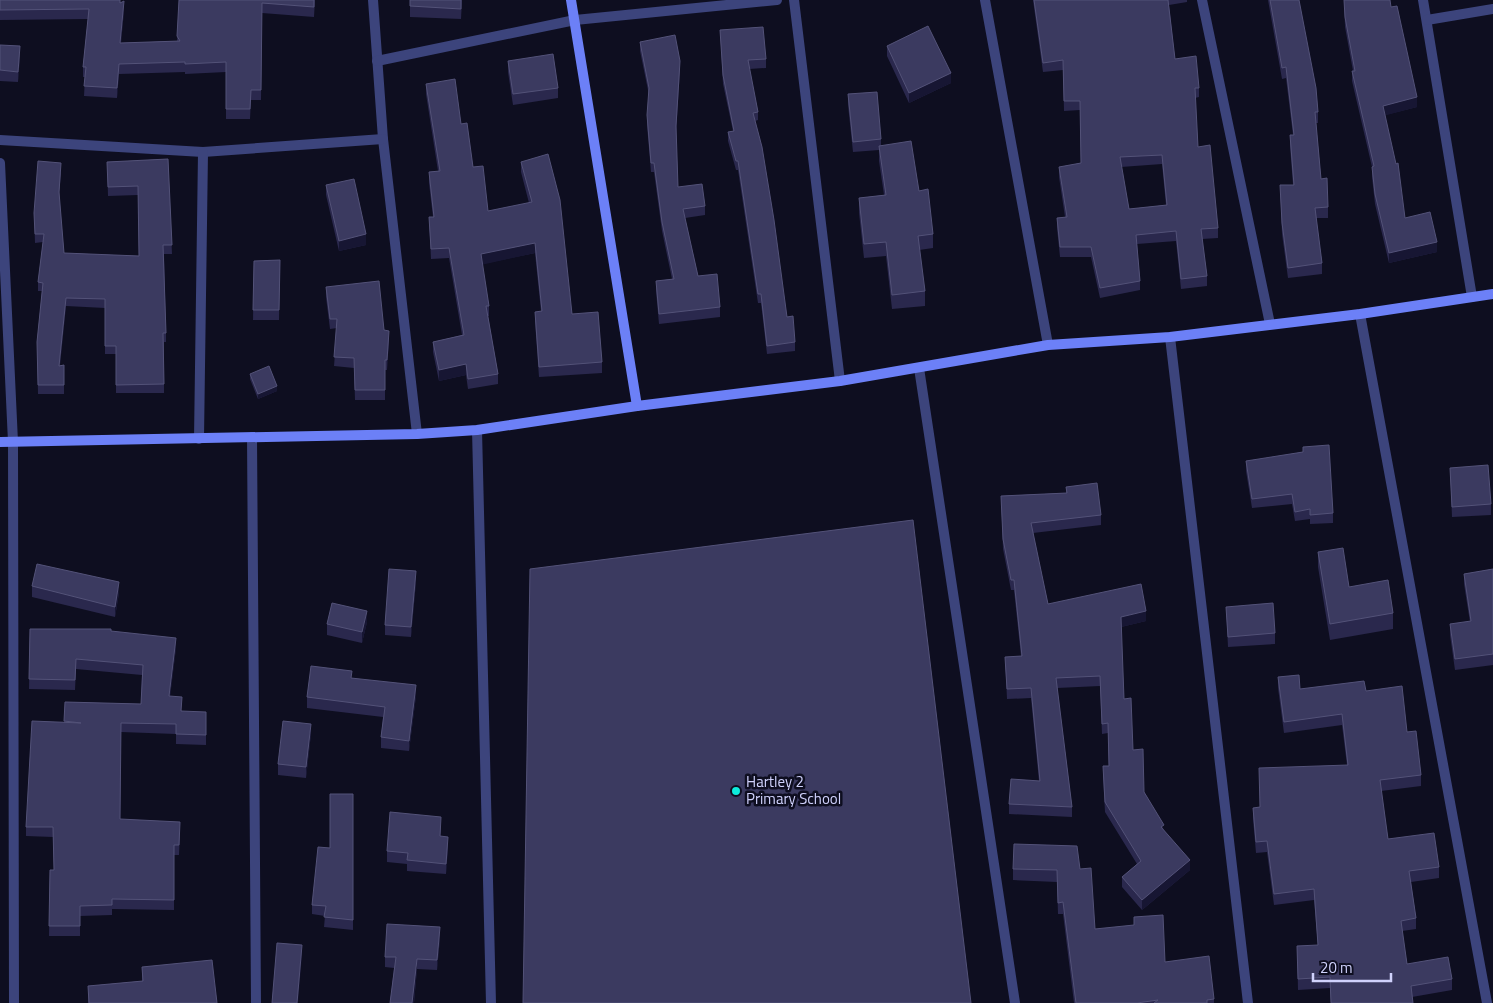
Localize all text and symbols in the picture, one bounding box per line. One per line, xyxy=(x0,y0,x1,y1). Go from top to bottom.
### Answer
place label: Hartley 2 Primary School xyxy=(746,770,841,810)
marker: Hartley 2 Primary School xyxy=(730,785,742,797)
scale bar xyxy=(1313,950,1390,982)
text: 20 m xyxy=(1320,956,1353,979)

